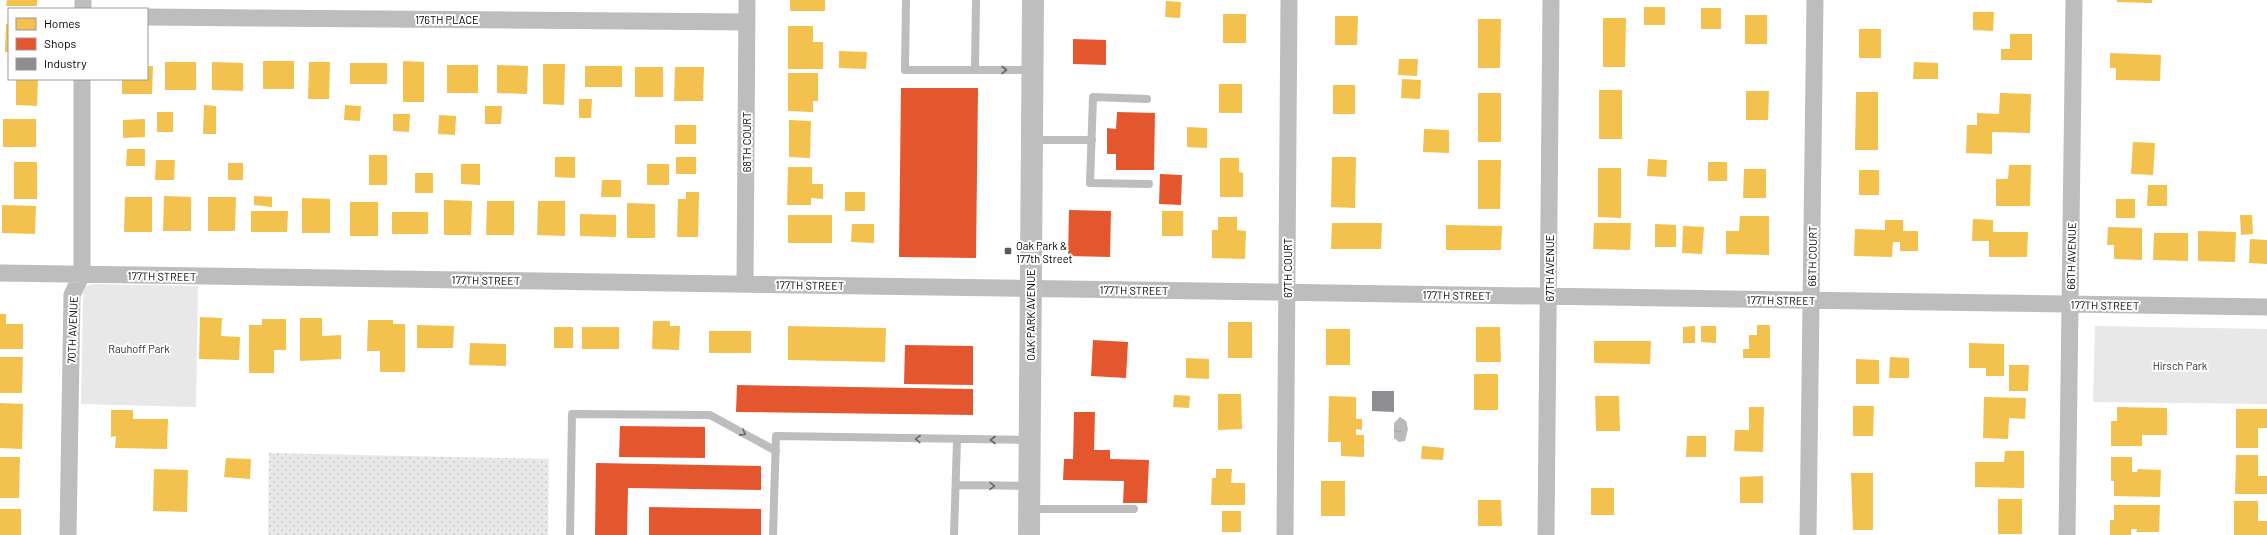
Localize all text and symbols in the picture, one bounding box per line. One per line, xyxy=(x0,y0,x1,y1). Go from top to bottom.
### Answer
legend xyxy=(8,8,148,80)
street label: 176TH PLACE xyxy=(415,13,479,26)
text: Homes xyxy=(44,16,81,30)
text: Shops xyxy=(44,36,77,50)
text: Industry xyxy=(44,56,87,70)
one-way arrow xyxy=(1001,66,1007,74)
street label: 68TH COURT xyxy=(740,112,753,172)
street label: 66TH AVENUE xyxy=(2064,222,2078,290)
street label: 66TH COURT xyxy=(1805,226,1819,286)
street label: 67TH AVENUE xyxy=(1543,234,1556,301)
street label: 67TH COURT xyxy=(1281,238,1294,298)
place label: Oak Park & 177th Street xyxy=(1016,239,1072,265)
marker: Oak Park & 177th Street xyxy=(1003,246,1013,256)
street label: 177TH STREET xyxy=(128,269,196,283)
street label: OAK PARK AVENUE xyxy=(1024,269,1037,361)
street label: 177TH STREET xyxy=(452,273,520,287)
street label: 177TH STREET xyxy=(776,278,844,292)
street label: 177TH STREET xyxy=(1100,283,1168,297)
street label: 177TH STREET xyxy=(1423,288,1491,302)
street label: 177TH STREET xyxy=(1747,293,1815,307)
street label: 70TH AVENUE xyxy=(64,296,80,364)
street label: 177TH STREET xyxy=(2071,298,2139,312)
park label: Rauhoff Park xyxy=(108,342,170,355)
park label: Hirsch Park xyxy=(2153,359,2208,372)
one-way arrow xyxy=(739,428,746,436)
one-way arrow xyxy=(915,435,921,444)
one-way arrow xyxy=(990,436,996,444)
one-way arrow xyxy=(989,482,995,490)

